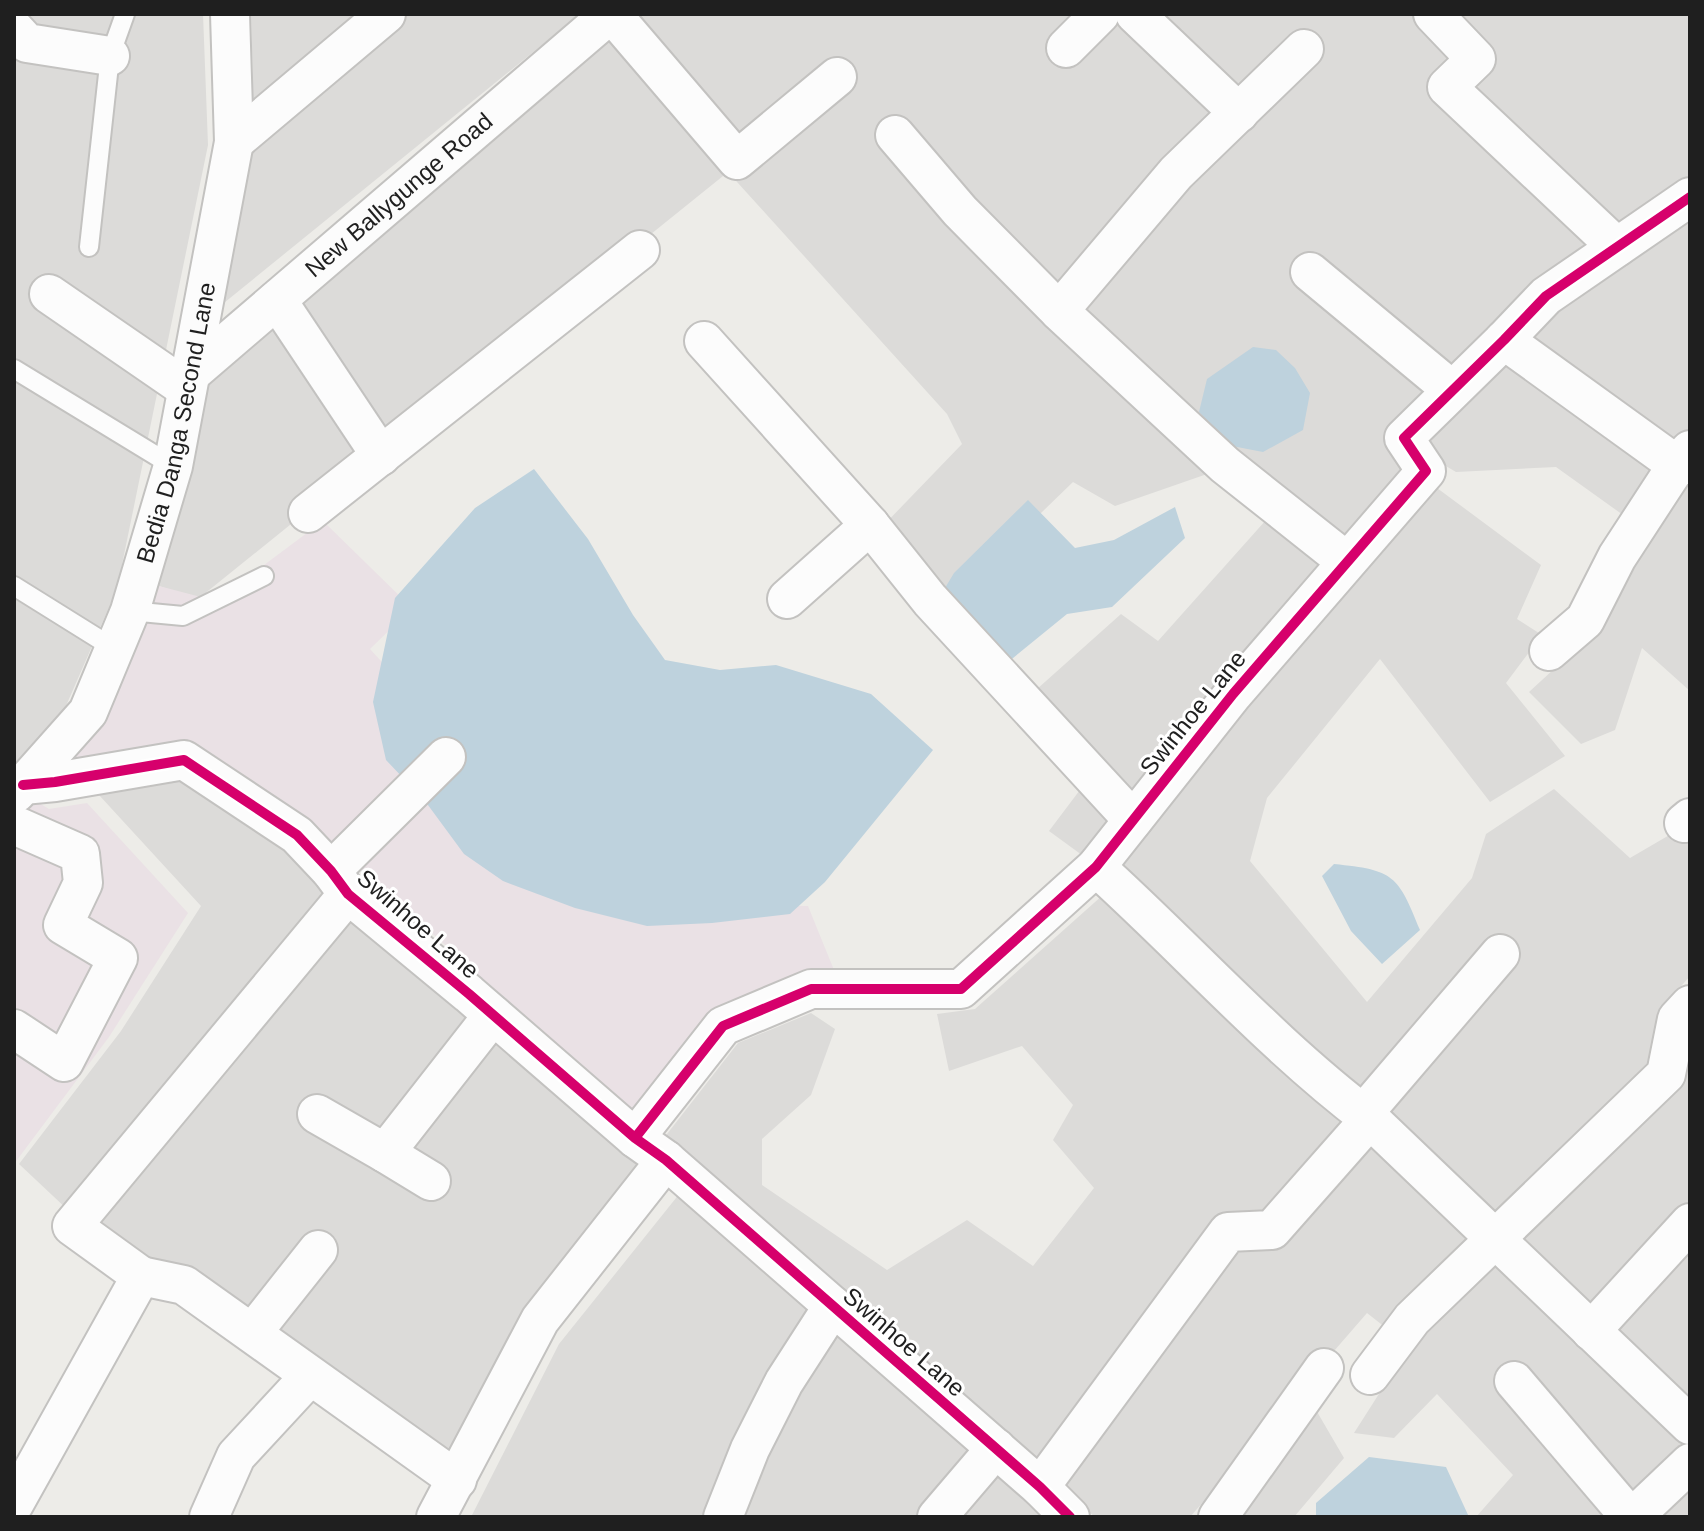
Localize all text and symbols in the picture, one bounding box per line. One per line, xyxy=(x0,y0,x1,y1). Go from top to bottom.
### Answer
street label: New Ballygunge Road xyxy=(300,107,498,282)
street label: Bedia Danga Second Lane xyxy=(131,280,220,566)
street label: Swinhoe Lane xyxy=(1134,645,1251,780)
street label: Swinhoe Lane xyxy=(352,864,485,984)
street label: Swinhoe Lane xyxy=(838,1282,971,1402)

